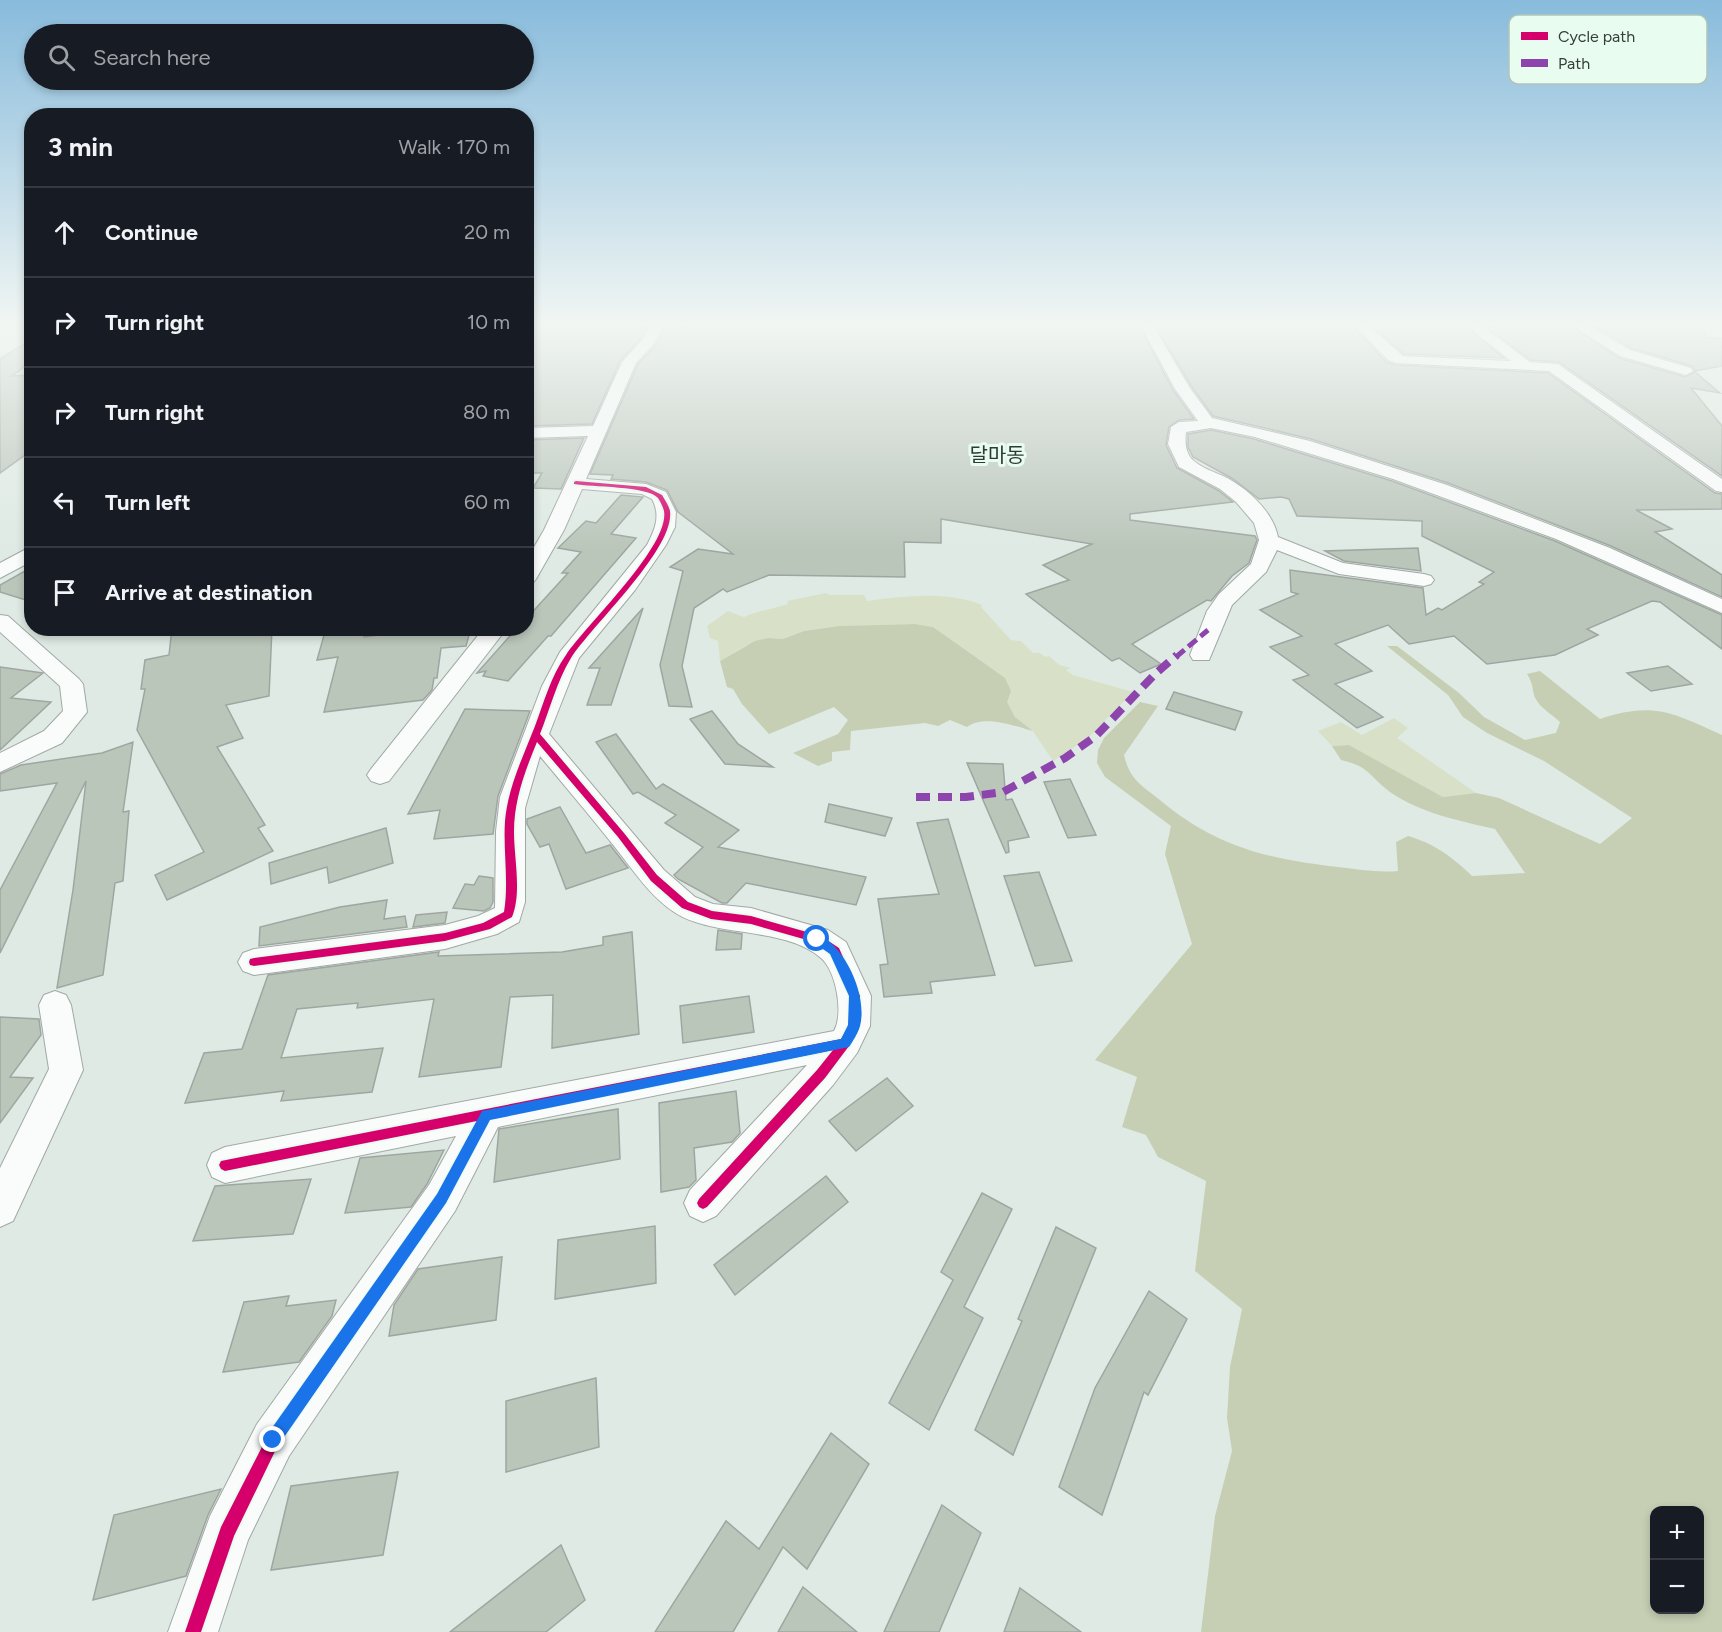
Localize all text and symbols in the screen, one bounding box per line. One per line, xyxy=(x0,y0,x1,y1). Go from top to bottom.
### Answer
legend xyxy=(1509,15,1707,84)
search box xyxy=(24,24,534,90)
text: Cycle path xyxy=(1558,27,1635,46)
icon: search xyxy=(45,41,78,74)
text: Search here xyxy=(93,44,211,71)
text: Path xyxy=(1558,54,1590,73)
text: 3 min xyxy=(48,131,113,163)
text: Walk · 170 m xyxy=(399,135,510,159)
icon: ahead xyxy=(48,216,81,249)
text: Continue xyxy=(105,219,198,246)
text: 20 m xyxy=(464,220,510,244)
icon: right xyxy=(48,306,81,339)
text: Turn right xyxy=(105,309,204,336)
text: 10 m xyxy=(467,310,510,334)
icon: right xyxy=(48,396,81,429)
text: Turn right xyxy=(105,399,204,426)
text: 80 m xyxy=(463,400,510,424)
district label: 달마동 xyxy=(969,443,1025,467)
icon: left xyxy=(48,486,81,519)
text: Turn left xyxy=(105,489,191,516)
text: 60 m xyxy=(464,490,510,514)
icon: arrive xyxy=(48,576,81,609)
text: Arrive at destination xyxy=(105,579,313,606)
route start xyxy=(803,925,829,951)
route end xyxy=(259,1426,285,1452)
map controls xyxy=(1650,1506,1704,1614)
button: + xyxy=(1650,1506,1704,1560)
button: − xyxy=(1650,1560,1704,1614)

